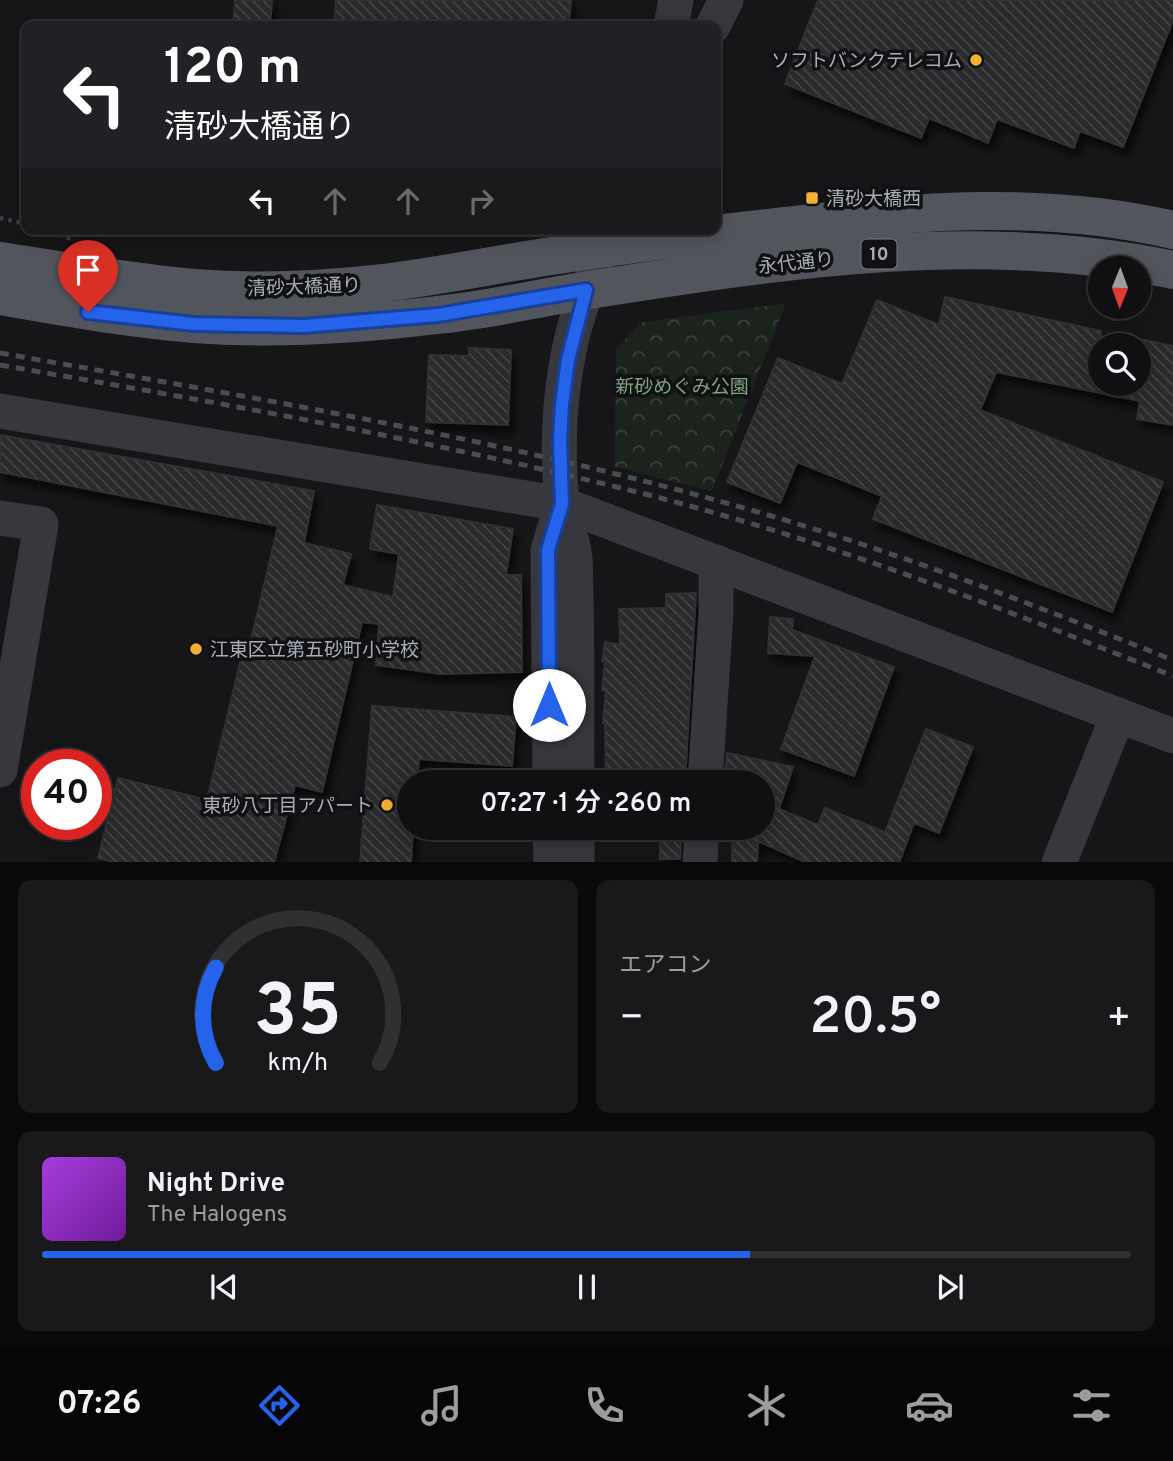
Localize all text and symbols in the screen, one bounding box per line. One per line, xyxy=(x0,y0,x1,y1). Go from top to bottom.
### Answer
text: 120 m xyxy=(164,39,301,101)
icon: left xyxy=(49,49,140,140)
place label: ソフトバンクテレコム xyxy=(771,50,962,74)
marker: ソフトバンクテレコム xyxy=(968,52,984,68)
text: 清砂大橋通り xyxy=(164,109,356,149)
icon: left xyxy=(243,182,281,220)
icon: ahead xyxy=(316,182,354,220)
icon: ahead xyxy=(389,182,427,220)
icon: right xyxy=(462,182,500,220)
place label: 清砂大橋西 xyxy=(826,188,921,212)
marker: 清砂大橋西 xyxy=(804,190,820,206)
pin xyxy=(58,240,118,312)
road number: 10 xyxy=(862,240,896,268)
street label: 永代通り xyxy=(757,248,835,280)
icon: arrive xyxy=(69,251,107,289)
north arrow xyxy=(1088,256,1152,318)
map controls xyxy=(1088,256,1151,396)
street label: 清砂大橋通り xyxy=(247,274,361,302)
button: search xyxy=(1088,333,1151,396)
park label: 新砂めぐみ公園 xyxy=(615,376,749,400)
place label: 江東区立第五砂町小学校 xyxy=(210,639,419,663)
marker: 江東区立第五砂町小学校 xyxy=(188,641,204,657)
position arrow xyxy=(512,668,586,742)
speed limit sign: 40 xyxy=(21,749,112,840)
text: 07:27 · 1 分 · 260 m xyxy=(481,788,691,821)
place label: 東砂八丁目アパート xyxy=(202,795,373,819)
marker: 東砂八丁目アパート xyxy=(379,797,395,813)
text: エアコン xyxy=(620,952,712,981)
text: 35 xyxy=(254,969,342,1061)
text: 20.5° xyxy=(809,986,941,1052)
text: − xyxy=(620,995,644,1044)
text: + xyxy=(1106,995,1131,1044)
text: km/h xyxy=(267,1047,328,1079)
text: Night Drive xyxy=(147,1168,285,1201)
text: The Halogens xyxy=(147,1201,287,1230)
icon: previous xyxy=(205,1268,243,1306)
icon: pause xyxy=(568,1268,606,1306)
icon: next xyxy=(931,1268,969,1306)
icon: directions xyxy=(255,1381,304,1430)
icon: music xyxy=(417,1381,466,1430)
icon: phone xyxy=(580,1381,629,1430)
icon: climate xyxy=(742,1381,791,1430)
icon: car xyxy=(905,1381,954,1430)
icon: filters xyxy=(1067,1381,1116,1430)
text: 07:26 xyxy=(57,1385,141,1425)

